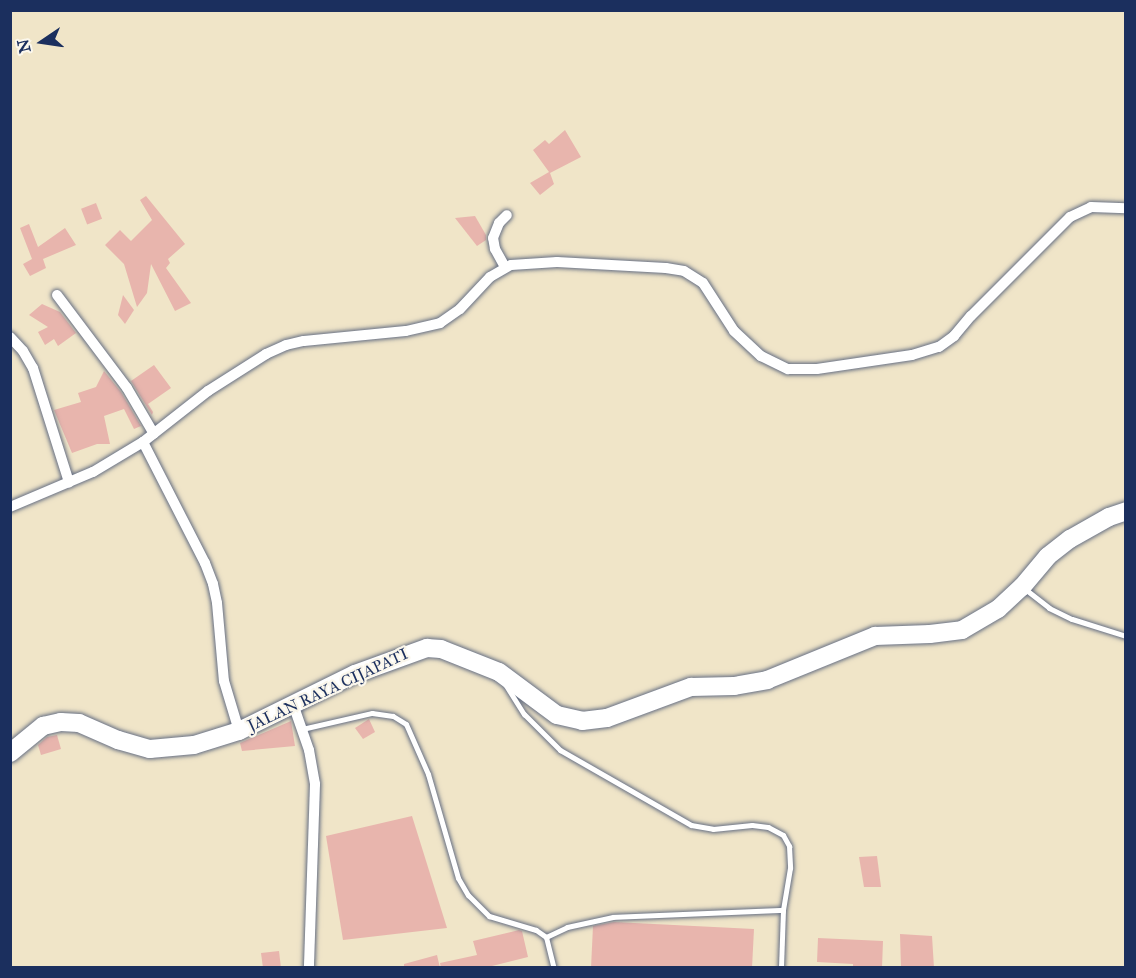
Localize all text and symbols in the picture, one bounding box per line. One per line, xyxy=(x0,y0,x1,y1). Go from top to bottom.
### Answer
north arrow xyxy=(12,12,72,72)
text: N xyxy=(13,37,35,55)
street label: JALAN RAYA CIJAPATI xyxy=(245,644,411,736)

